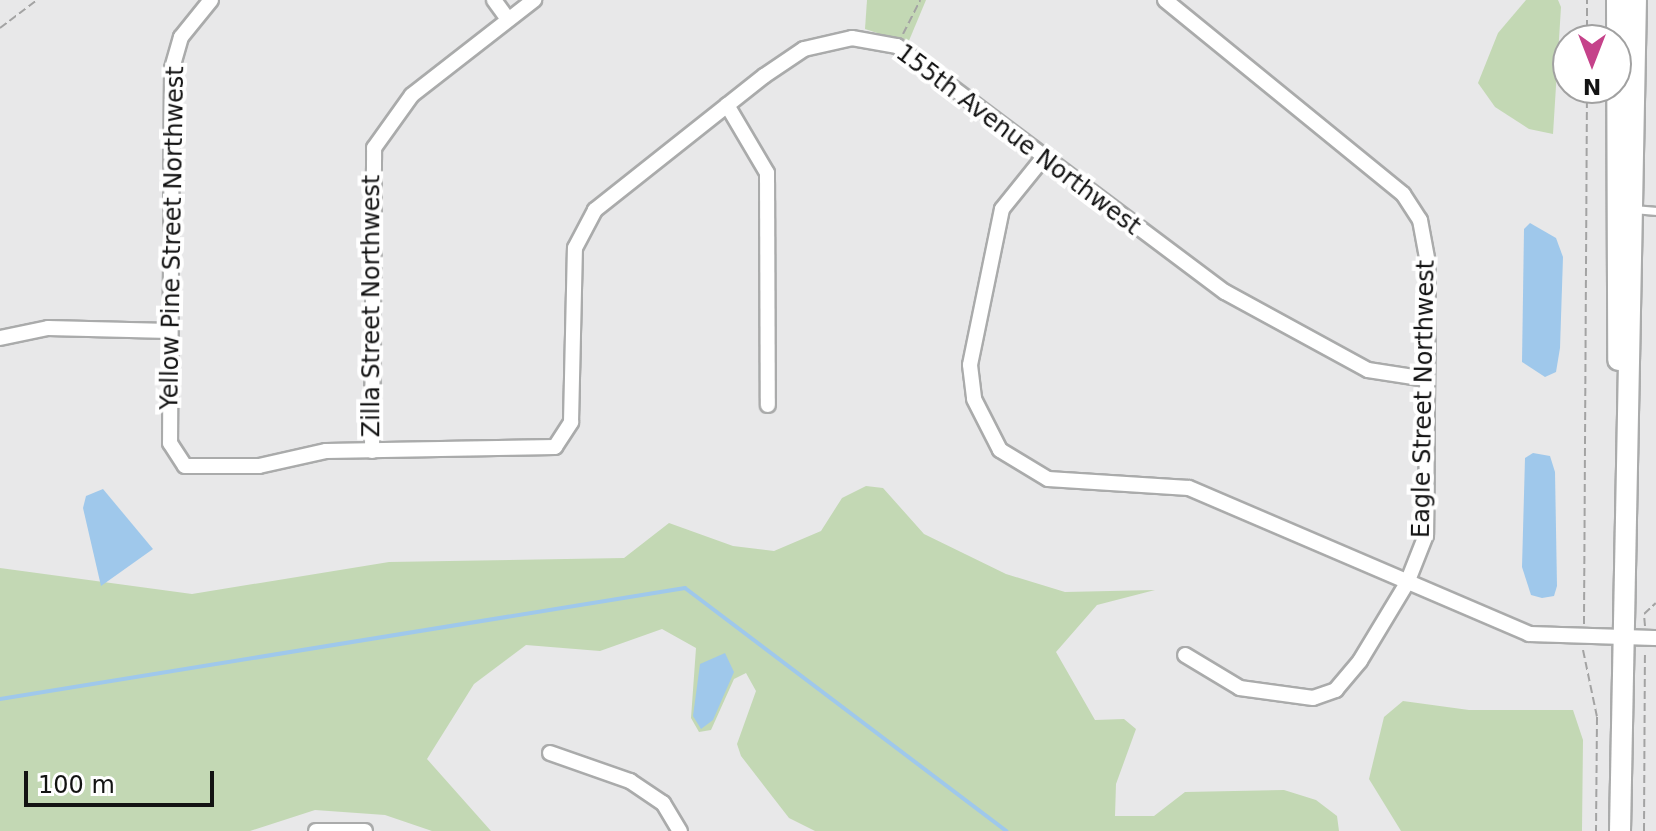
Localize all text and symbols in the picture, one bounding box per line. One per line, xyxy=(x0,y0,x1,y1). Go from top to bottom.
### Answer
north arrow xyxy=(1552,24,1632,104)
street label: 155th Avenue Northwest xyxy=(890,39,1146,241)
street label: Yellow Pine Street Northwest xyxy=(156,66,190,410)
text: N xyxy=(1583,74,1601,99)
street label: Zilla Street Northwest xyxy=(358,175,386,437)
street label: Eagle Street Northwest xyxy=(1407,260,1441,538)
scale bar xyxy=(28,755,218,805)
text: 100 m xyxy=(38,771,115,799)

